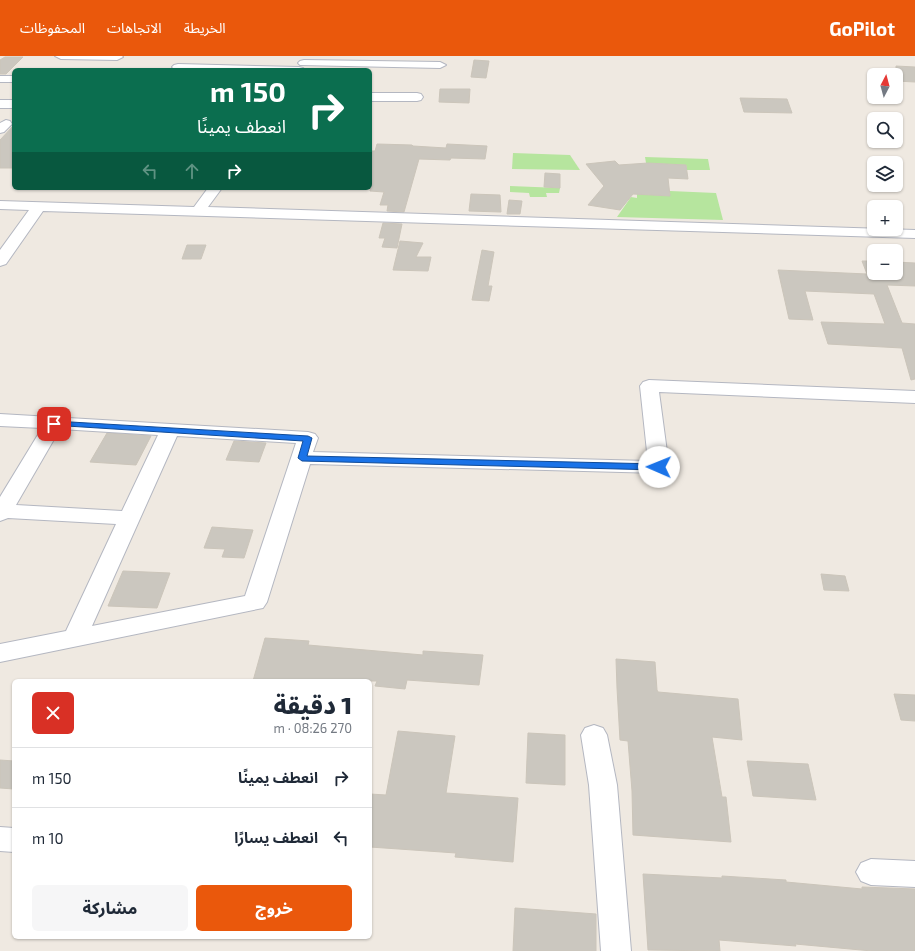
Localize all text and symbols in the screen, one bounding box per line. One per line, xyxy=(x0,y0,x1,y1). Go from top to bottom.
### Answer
text: GoPilot xyxy=(829,17,895,40)
text: المحفوظات xyxy=(20,19,85,36)
text: الاتجاهات xyxy=(107,19,162,36)
text: الخريطة xyxy=(184,19,226,36)
north arrow xyxy=(867,68,903,104)
map controls xyxy=(867,68,903,280)
text: 150 m xyxy=(210,74,286,108)
icon: right xyxy=(300,84,352,136)
button: search xyxy=(867,112,903,148)
text: انعطف يمينًا xyxy=(197,115,286,137)
button: layers xyxy=(867,156,903,192)
icon: left xyxy=(139,160,161,182)
icon: ahead xyxy=(181,160,203,182)
icon: right xyxy=(223,160,245,182)
button: + xyxy=(867,200,903,236)
button: − xyxy=(867,244,903,280)
pin xyxy=(37,407,71,441)
icon: arrive xyxy=(43,413,65,435)
position arrow xyxy=(638,446,680,488)
text: 1 دقيقة xyxy=(273,690,352,719)
button: close xyxy=(32,692,74,734)
text: 270 m · 08:26 xyxy=(273,720,352,736)
icon: right xyxy=(330,767,352,789)
text: انعطف يمينًا xyxy=(238,768,318,786)
text: 150 m xyxy=(32,769,72,787)
icon: left xyxy=(330,827,352,849)
text: انعطف يسارًا xyxy=(234,828,318,846)
text: 10 m xyxy=(32,829,64,847)
button: مشاركة xyxy=(32,885,188,931)
button: خروج xyxy=(196,885,352,931)

